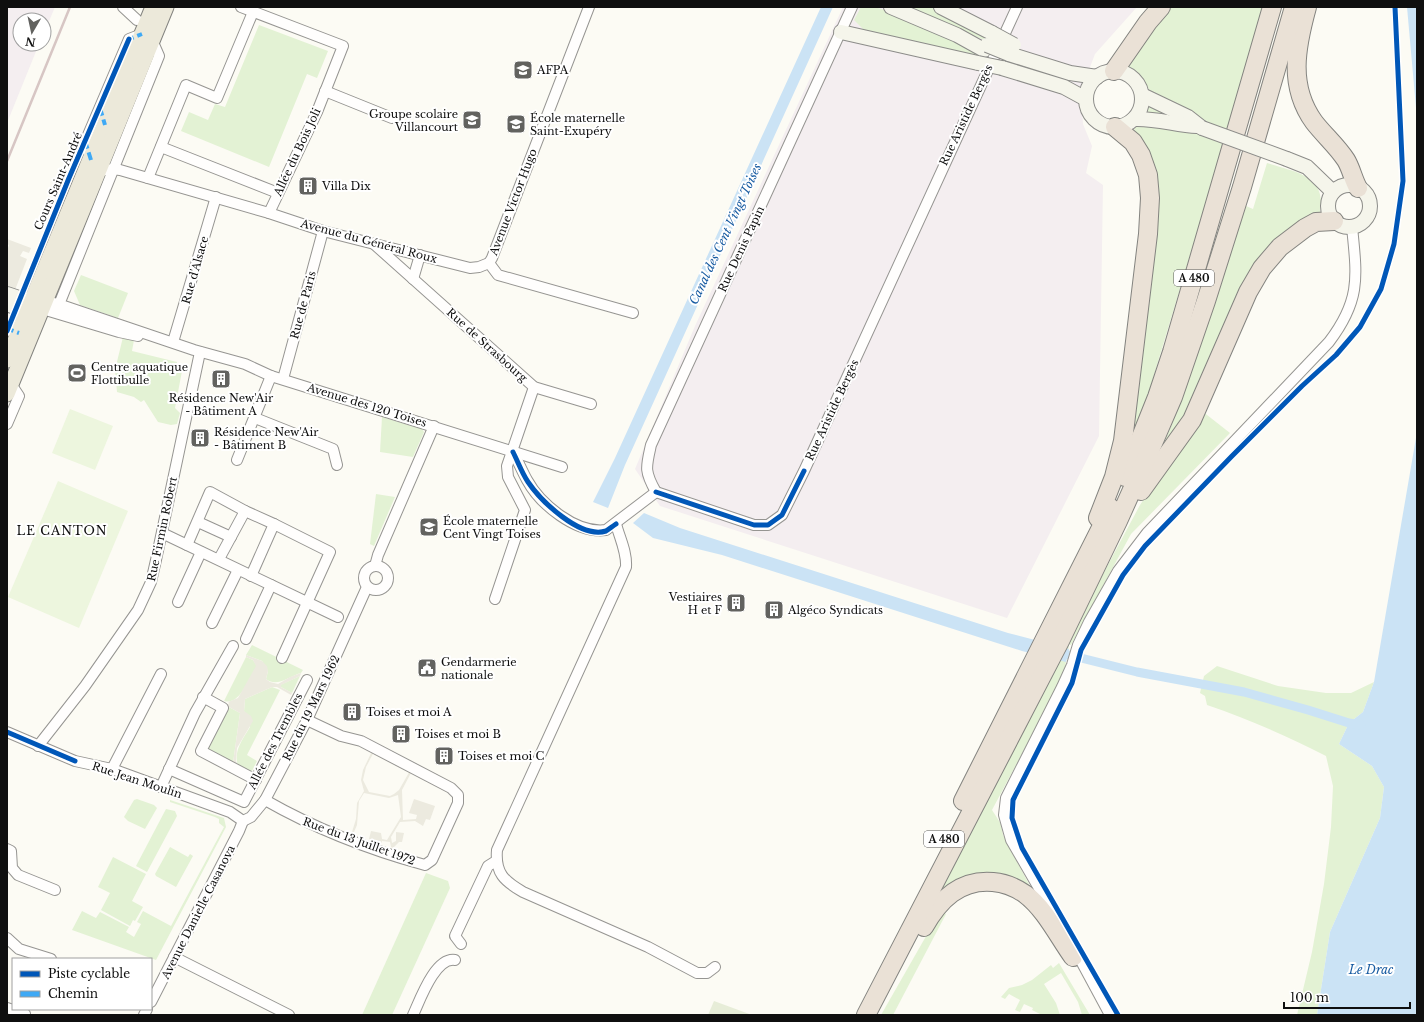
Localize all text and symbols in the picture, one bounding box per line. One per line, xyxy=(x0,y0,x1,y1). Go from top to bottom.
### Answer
north arrow xyxy=(12,12,52,52)
text: N xyxy=(24,34,37,50)
school or university icon: AFPA xyxy=(512,59,534,81)
street label: Rue Aristide Bergès xyxy=(936,62,996,168)
place label: AFPA xyxy=(536,63,569,77)
street label: Allée du Bois Joli xyxy=(270,106,324,199)
place label: Groupe scolaire Villancourt xyxy=(369,107,459,134)
school or university icon: Groupe scolaire Villancourt xyxy=(461,109,483,131)
place label: École maternelle Saint-Exupéry xyxy=(530,111,625,138)
school or university icon: École maternelle Saint-Exupéry xyxy=(505,113,527,135)
street label: Cours Saint-André xyxy=(31,130,85,232)
street label: Avenue Victor Hugo xyxy=(486,147,540,258)
water label: Canal des Cent Vingt Toises xyxy=(686,161,764,307)
building icon: Villa Dix xyxy=(297,175,319,197)
place label: Villa Dix xyxy=(321,179,371,193)
street label: Rue Denis Papin xyxy=(715,203,767,294)
street label: Avenue du Général Roux xyxy=(298,216,439,266)
street label: Rue d'Alsace xyxy=(179,234,211,306)
street label: Rue de Paris xyxy=(287,269,319,341)
road number: A 480 xyxy=(1174,270,1214,286)
street label: Rue de Strasbourg xyxy=(444,305,530,385)
street label: Rue Aristide Bergès xyxy=(802,357,862,463)
place label: Centre aquatique Flottibulle xyxy=(91,360,188,387)
sports icon: Centre aquatique Flottibulle xyxy=(66,362,88,384)
building icon: Résidence New'Air - Bâtiment A xyxy=(210,368,232,390)
street label: Avenue des 120 Toises xyxy=(305,380,428,430)
place label: Résidence New'Air - Bâtiment A xyxy=(169,391,274,418)
place label: Résidence New'Air - Bâtiment B xyxy=(214,425,319,452)
building icon: Résidence New'Air - Bâtiment B xyxy=(189,427,211,449)
street label: Rue Firmin Robert xyxy=(144,474,180,583)
place label: École maternelle Cent Vingt Toises xyxy=(443,514,541,541)
school or university icon: École maternelle Cent Vingt Toises xyxy=(418,516,440,538)
district label: LE CANTON xyxy=(16,523,108,538)
place label: Vestiaires H et F xyxy=(668,590,723,617)
building icon: Vestiaires H et F xyxy=(725,592,747,614)
building icon: Algéco Syndicats xyxy=(763,599,785,621)
place label: Algéco Syndicats xyxy=(787,603,883,617)
street label: Rue du 19 Mars 1962 xyxy=(279,653,343,763)
place label: Gendarmerie nationale xyxy=(441,655,517,682)
public building icon: Gendarmerie nationale xyxy=(416,657,438,679)
street label: Allée des Trembles xyxy=(244,690,305,792)
building icon: Toises et moi A xyxy=(341,701,363,723)
place label: Toises et moi A xyxy=(366,705,452,719)
building icon: Toises et moi B xyxy=(390,723,412,745)
place label: Toises et moi B xyxy=(415,727,501,741)
building icon: Toises et moi C xyxy=(433,745,455,767)
place label: Toises et moi C xyxy=(458,749,545,763)
street label: Rue Jean Moulin xyxy=(90,759,184,801)
street label: Rue du 13 Juillet 1972 xyxy=(301,814,417,868)
road number: A 480 xyxy=(924,831,964,847)
street label: Avenue Danielle Casanova xyxy=(158,842,238,982)
legend xyxy=(12,958,152,1010)
water label: Le Drac xyxy=(1348,962,1394,977)
text: Piste cyclable xyxy=(48,966,130,981)
scale bar xyxy=(1284,984,1410,1010)
text: Chemin xyxy=(48,986,98,1001)
text: 100 m xyxy=(1290,990,1329,1005)

